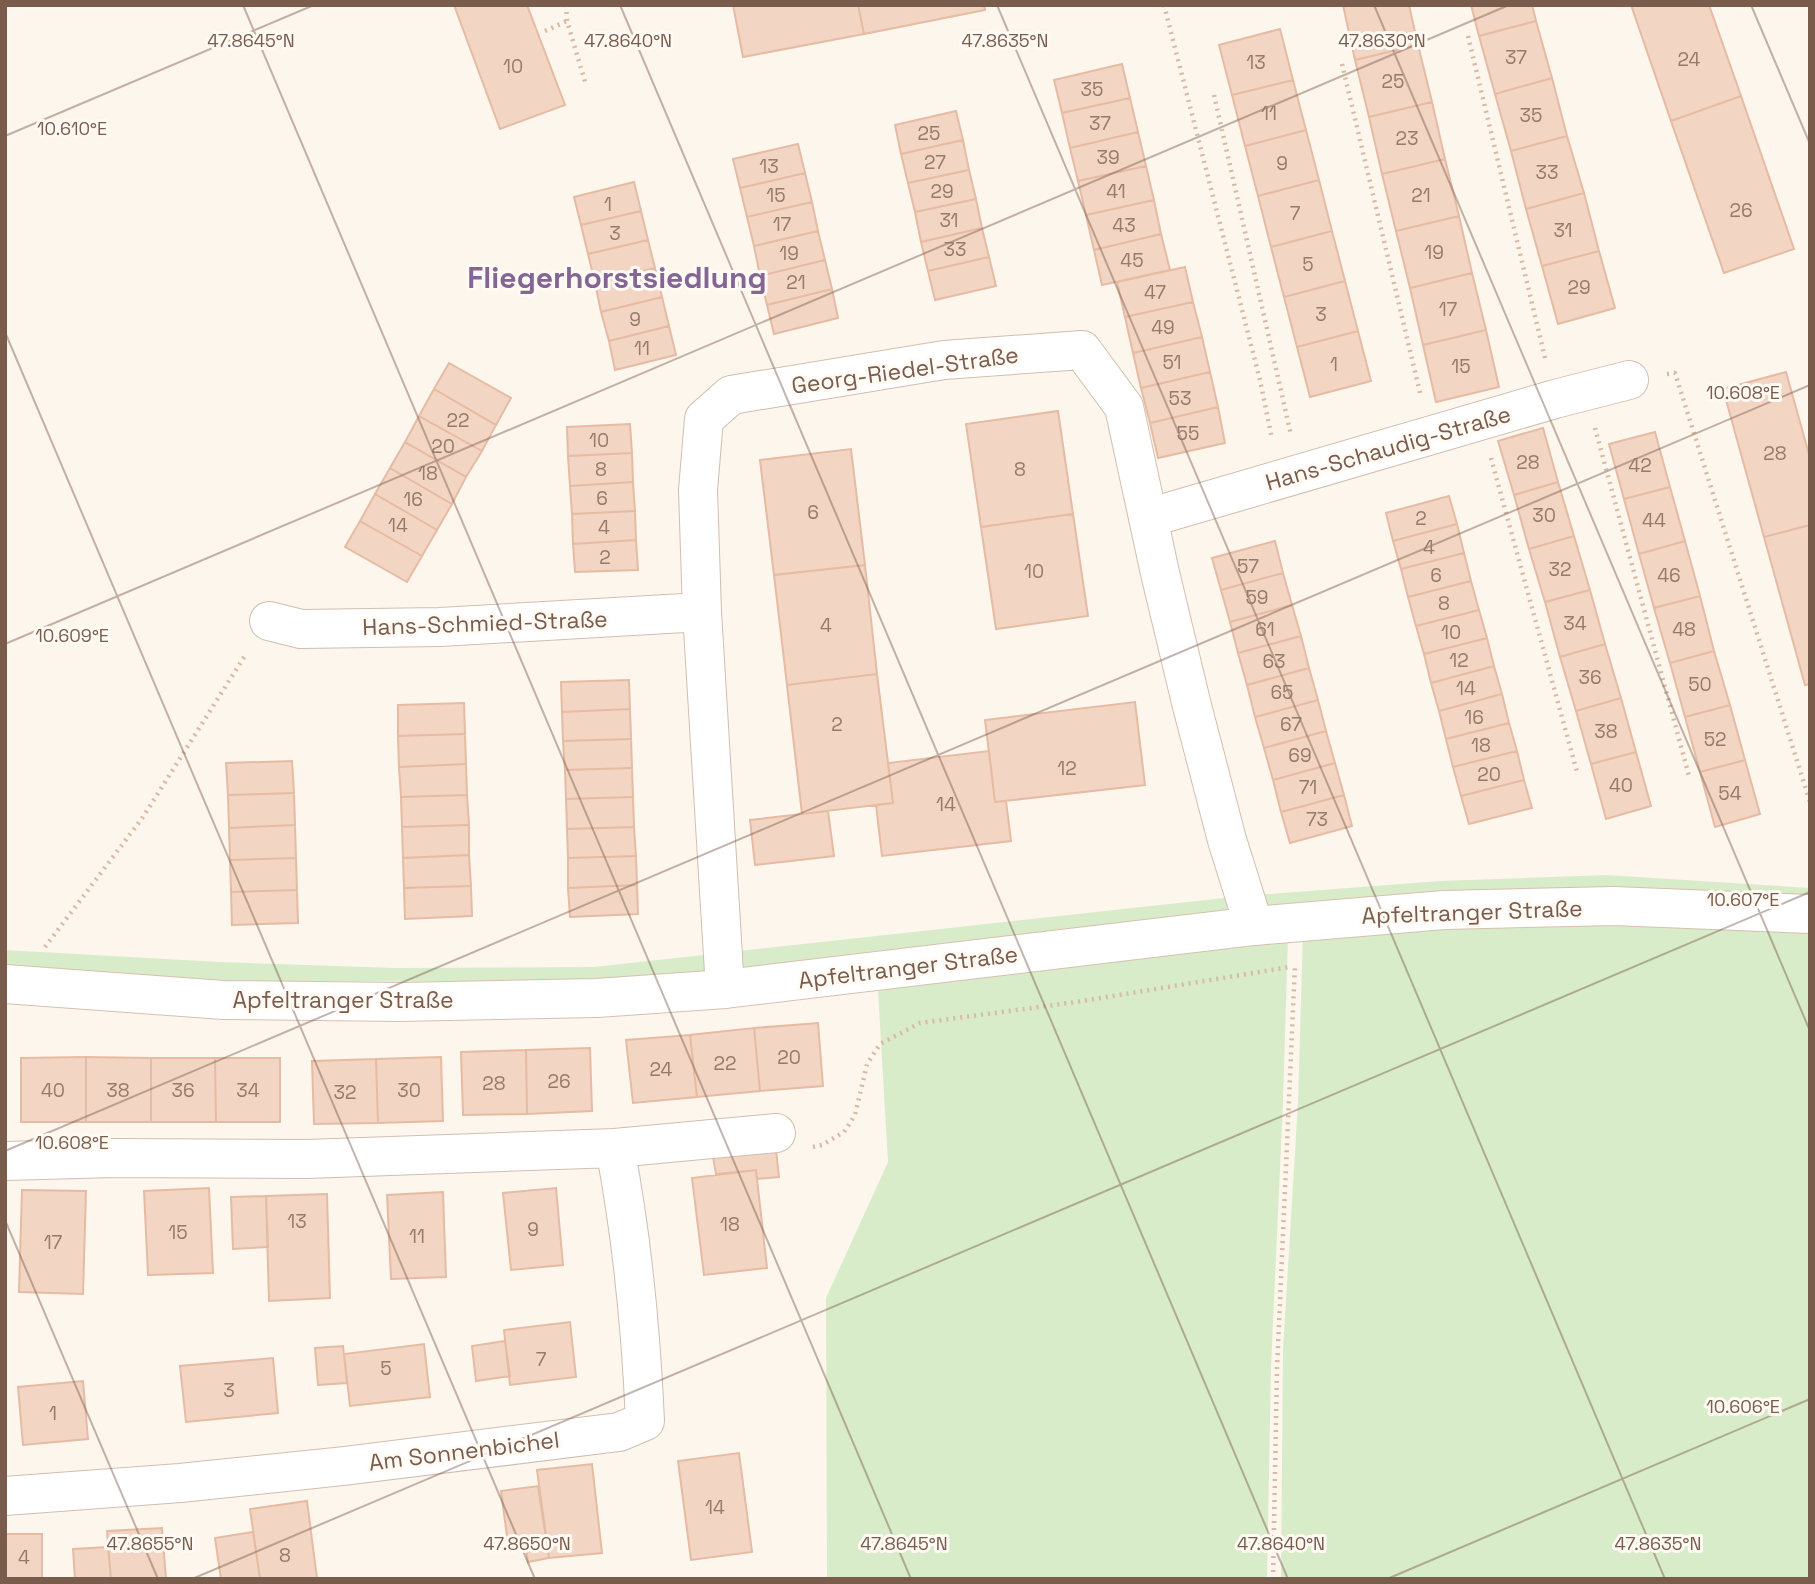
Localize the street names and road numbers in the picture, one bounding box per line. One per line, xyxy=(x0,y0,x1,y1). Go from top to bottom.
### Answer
street label: Georg-Riedel-Straße xyxy=(790,339,1020,401)
street label: Hans-Schaudig-Straße xyxy=(1262,399,1514,497)
street label: Hans-Schmied-Straße xyxy=(362,604,608,642)
street label: Apfeltranger Straße xyxy=(1361,893,1583,931)
street label: Apfeltranger Straße xyxy=(796,939,1020,995)
street label: Apfeltranger Straße xyxy=(232,985,454,1015)
street label: Am Sonnenbichel xyxy=(367,1424,561,1478)

